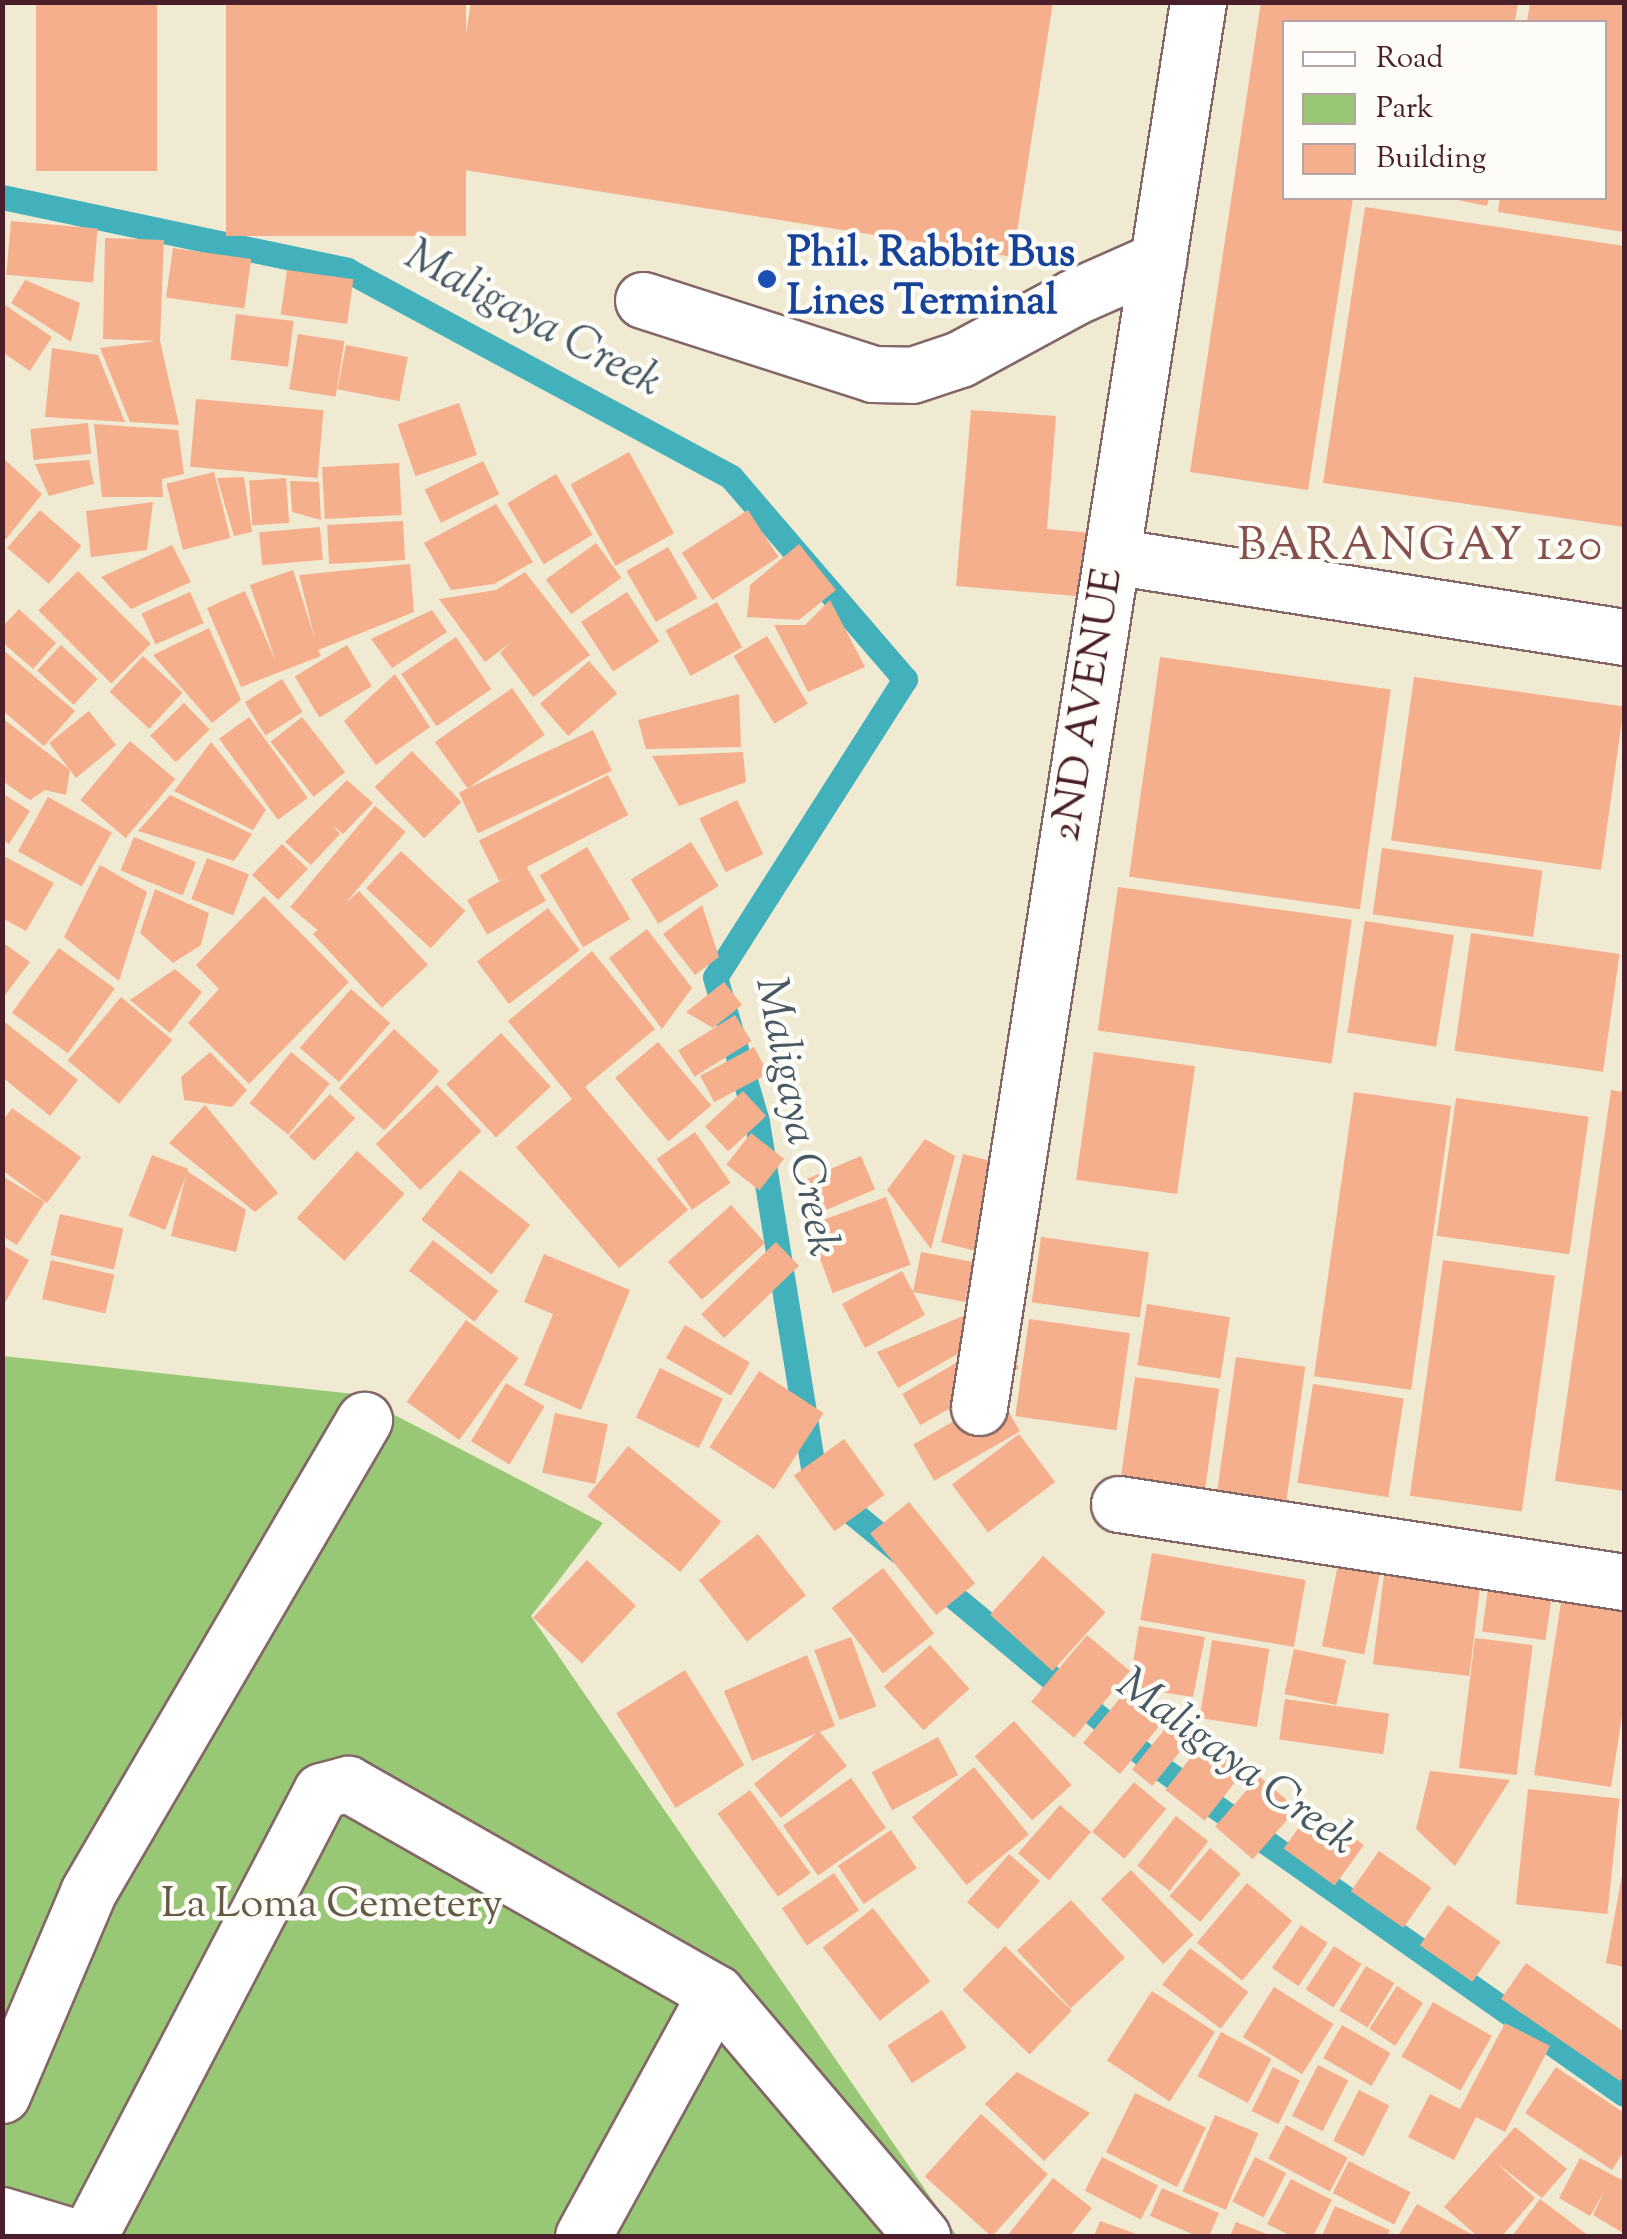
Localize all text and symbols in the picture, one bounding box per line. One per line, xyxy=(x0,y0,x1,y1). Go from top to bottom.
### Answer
legend xyxy=(1282,20,1607,200)
text: Road xyxy=(1376,38,1443,81)
text: Park xyxy=(1376,88,1433,131)
text: Building xyxy=(1376,138,1486,181)
place label: Phil. Rabbit Bus Lines Terminal xyxy=(787,230,1075,328)
water label: Maligaya Creek xyxy=(394,231,670,411)
marker: Phil. Rabbit Bus Lines Terminal xyxy=(756,268,778,290)
district label: BARANGAY 120 xyxy=(1238,522,1604,576)
street label: 2ND AVENUE xyxy=(1043,565,1135,845)
water label: Maligaya Creek xyxy=(740,973,848,1261)
water label: Maligaya Creek xyxy=(1105,1659,1365,1869)
park label: La Loma Cemetery xyxy=(161,1881,503,1931)

